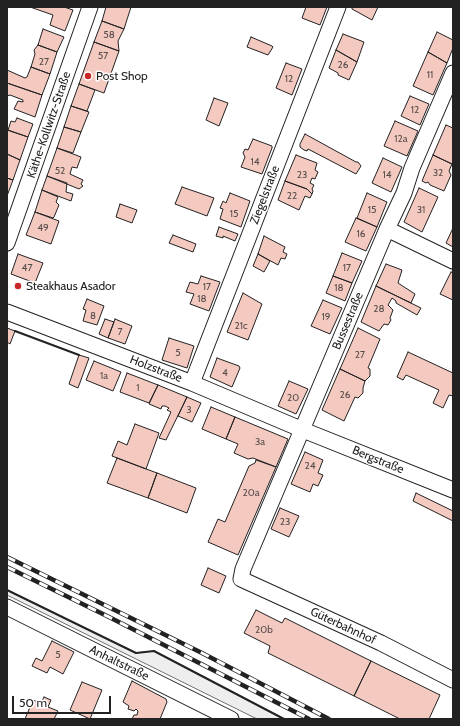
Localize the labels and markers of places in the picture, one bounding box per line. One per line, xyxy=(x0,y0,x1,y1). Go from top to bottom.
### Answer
place label: Post Shop xyxy=(96,69,148,83)
marker: Post Shop xyxy=(83,71,93,81)
place label: Steakhaus Asador xyxy=(26,279,115,293)
marker: Steakhaus Asador xyxy=(13,281,23,291)

